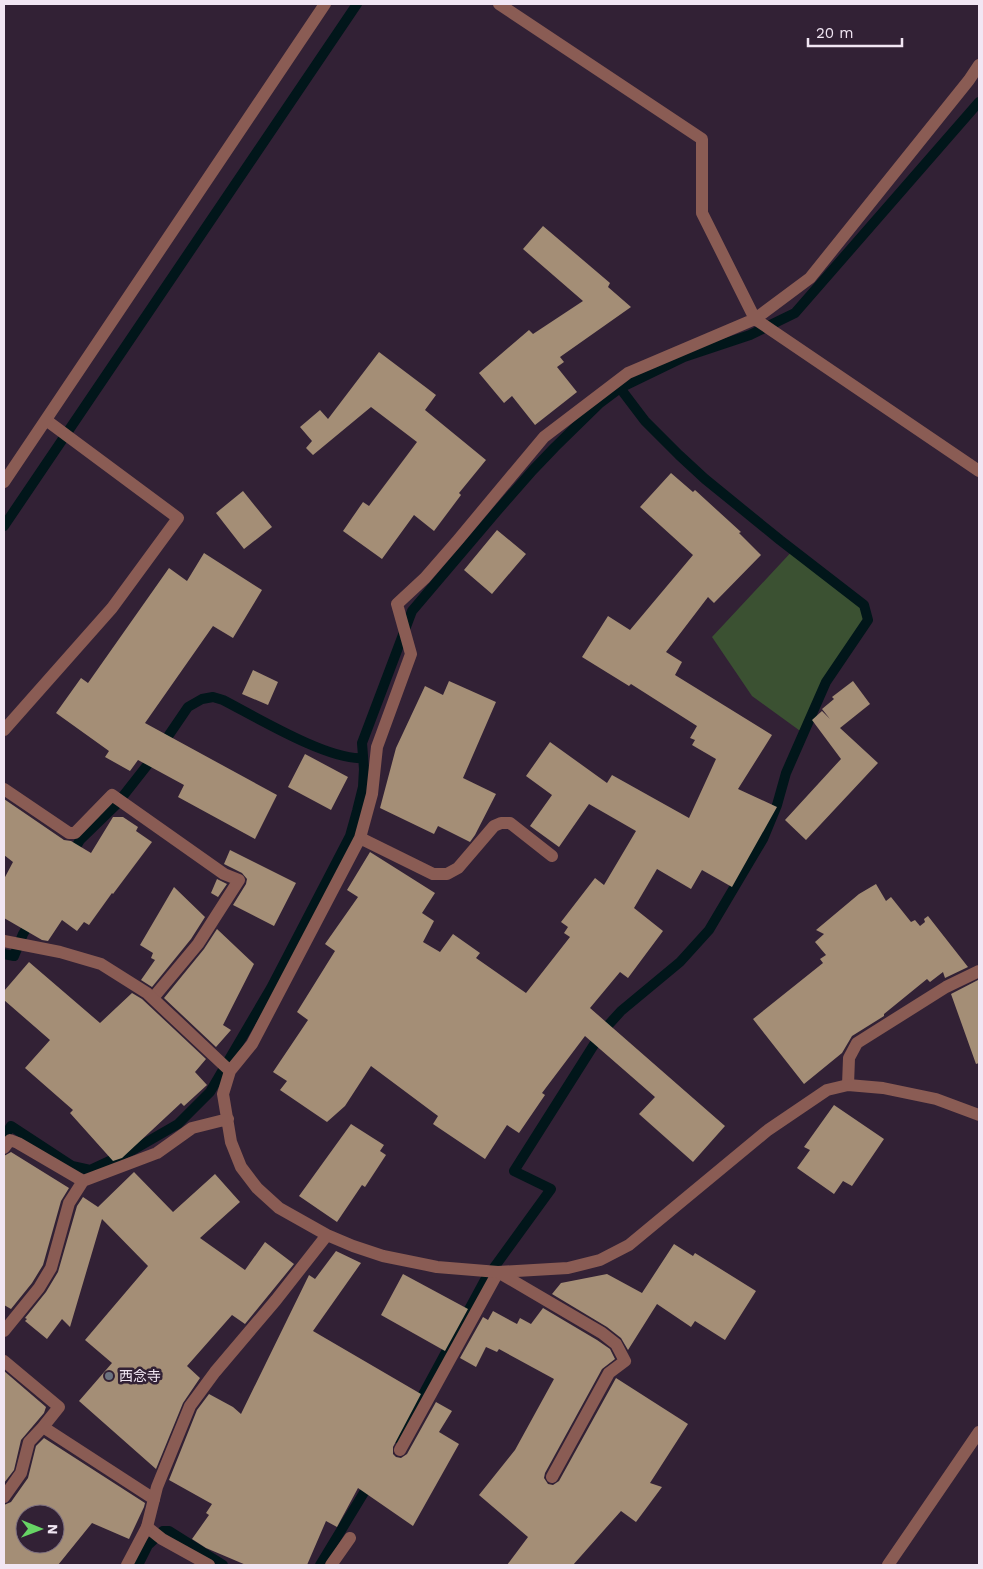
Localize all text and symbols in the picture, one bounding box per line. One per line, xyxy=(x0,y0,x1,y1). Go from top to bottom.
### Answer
scale bar xyxy=(808,15,902,47)
text: 20 m xyxy=(816,24,854,42)
place label: 西念寺 xyxy=(119,1368,161,1384)
marker: 西念寺 xyxy=(103,1370,115,1382)
north arrow xyxy=(15,1504,65,1554)
text: N xyxy=(45,1524,61,1535)

